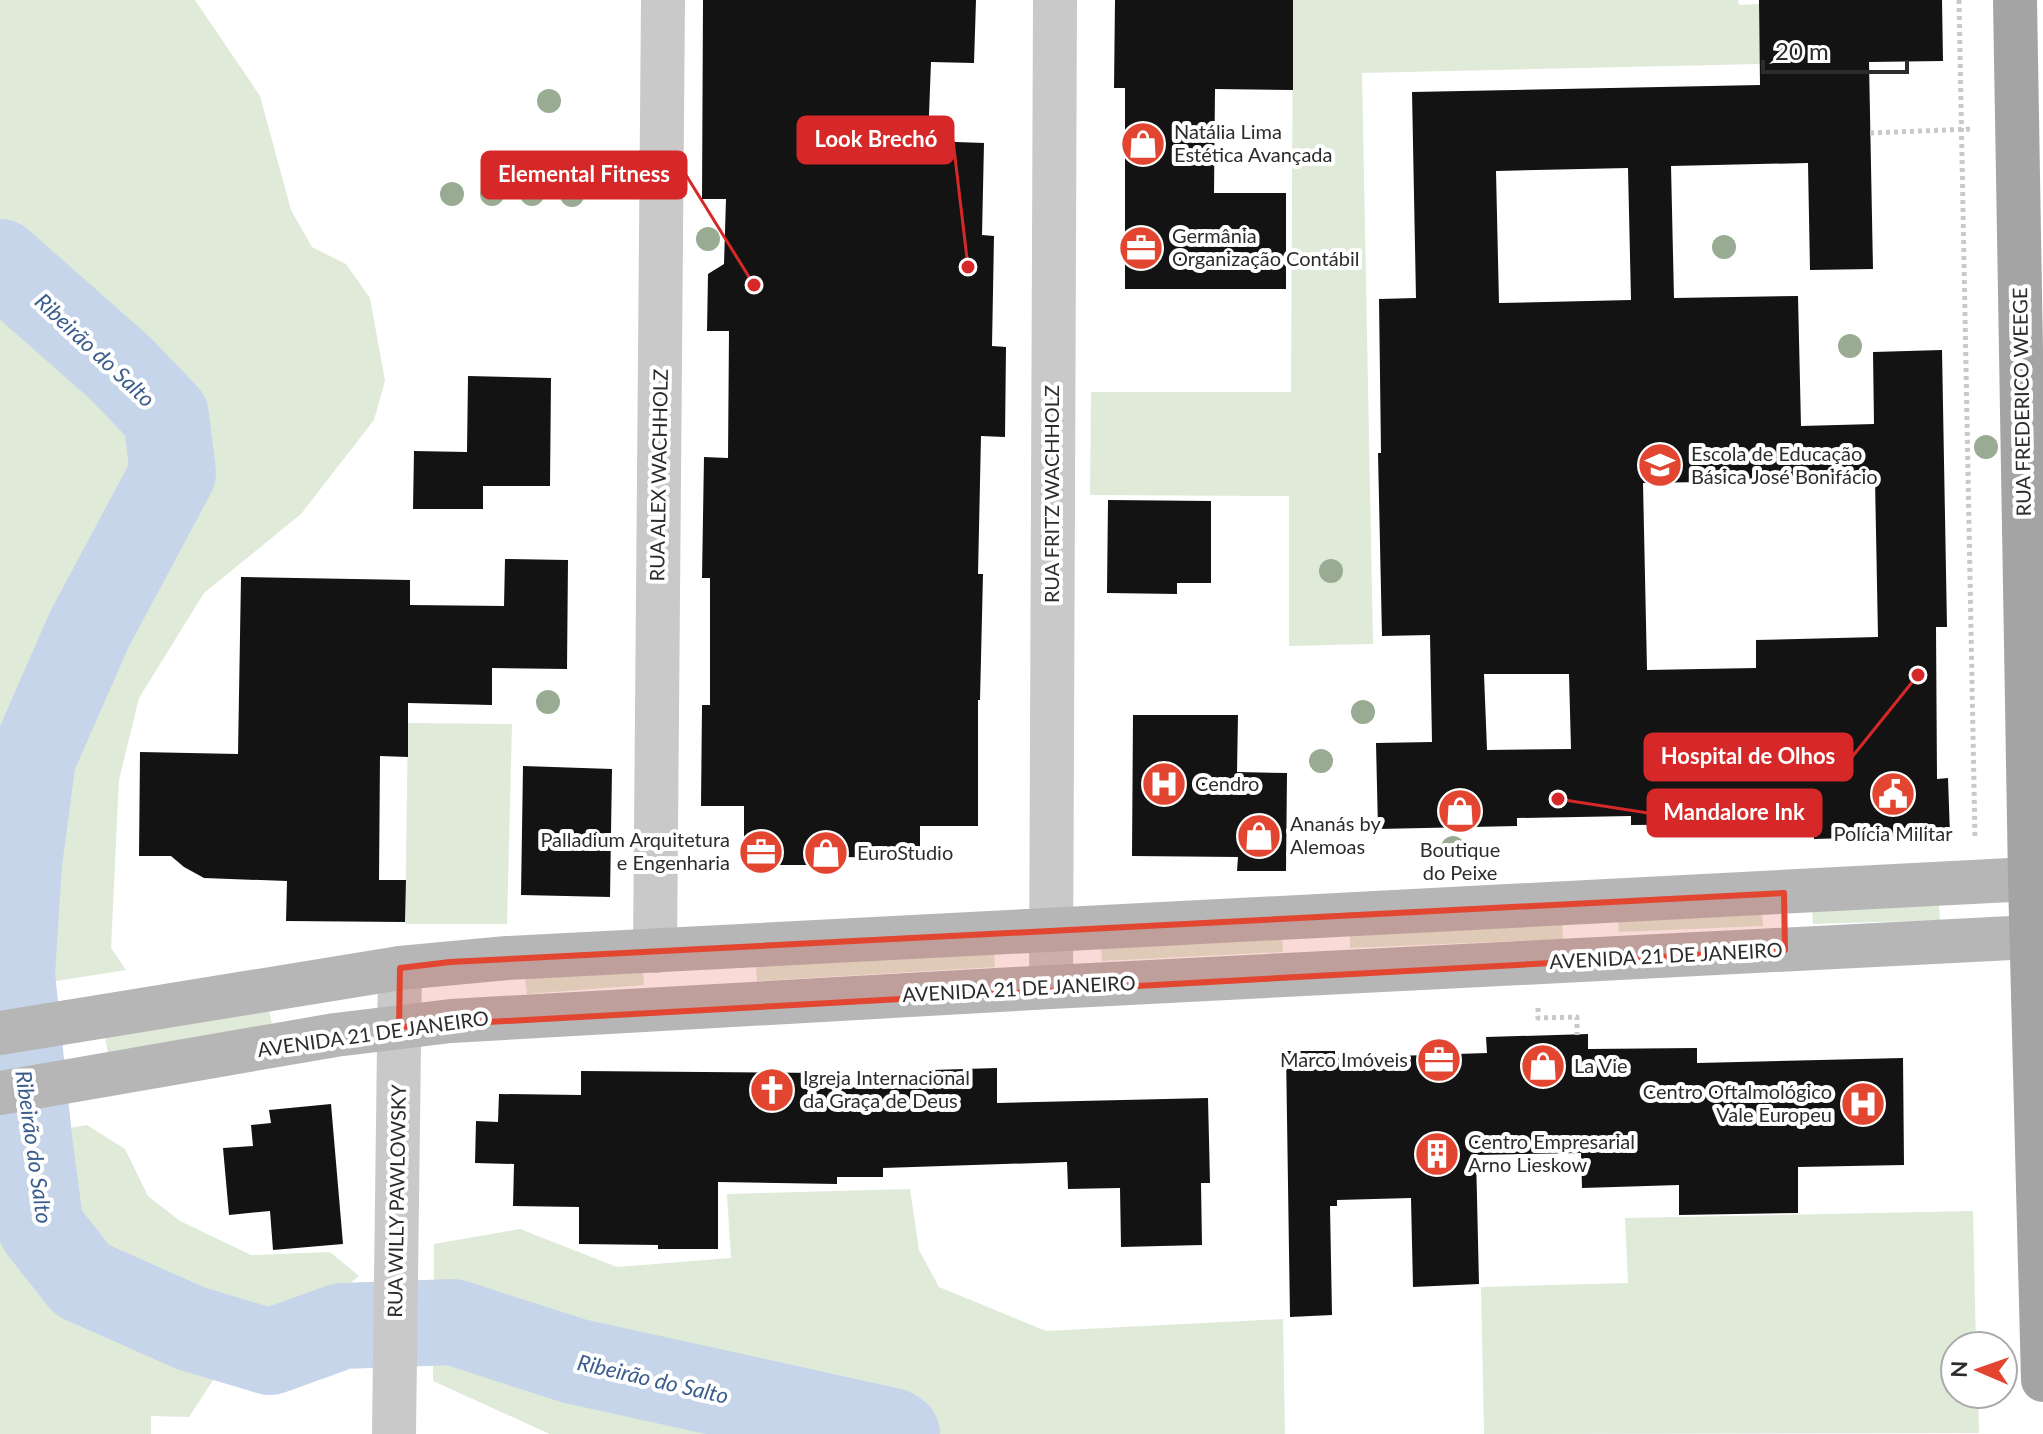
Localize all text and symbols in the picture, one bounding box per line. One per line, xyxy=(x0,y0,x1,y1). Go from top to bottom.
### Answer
scale bar xyxy=(1763,24,1907,74)
text: 20 m xyxy=(1775,36,1829,65)
callout: Look Brechó xyxy=(798,117,953,163)
place label: Natália Lima Estética Avançada xyxy=(1174,119,1333,166)
shop icon: Natália Lima Estética Avançada xyxy=(1119,120,1167,168)
text: Look Brechó xyxy=(815,125,937,152)
callout: Elemental Fitness xyxy=(482,152,686,198)
text: Elemental Fitness xyxy=(498,160,670,187)
place label: Germânia Organização Contábil xyxy=(1172,223,1359,270)
office icon: Germânia Organização Contábil xyxy=(1117,224,1165,272)
water label: Ribeirão do Salto xyxy=(30,287,161,412)
street label: RUA FREDERICO WEEGE xyxy=(2007,287,2035,517)
street label: RUA ALEX WACHHOLZ xyxy=(644,368,672,581)
street label: RUA FRITZ WACHHOLZ xyxy=(1039,385,1063,603)
school or university icon: Escola de Educação Básica José Bonifácio xyxy=(1636,441,1684,489)
place label: Escola de Educação Básica José Bonifácio xyxy=(1691,441,1878,488)
callout: Hospital de Olhos xyxy=(1645,734,1852,780)
text: Hospital de Olhos xyxy=(1661,742,1835,769)
hospital icon: Cendro xyxy=(1140,760,1188,808)
public building icon: Polícia Militar xyxy=(1869,770,1917,818)
place label: Cendro xyxy=(1195,771,1259,795)
shop icon: Boutique do Peixe xyxy=(1436,787,1484,835)
callout: Mandalore Ink xyxy=(1648,790,1821,836)
text: Mandalore Ink xyxy=(1663,798,1805,825)
place label: Ananás by Alemoas xyxy=(1290,811,1381,858)
shop icon: Ananás by Alemoas xyxy=(1235,812,1283,860)
place label: Polícia Militar xyxy=(1834,821,1953,845)
place label: Palladium Arquitetura e Engenharia xyxy=(540,827,730,874)
office icon: Palladium Arquitetura e Engenharia xyxy=(737,828,785,876)
shop icon: EuroStudio xyxy=(802,829,850,877)
place label: Boutique do Peixe xyxy=(1420,837,1500,884)
place label: EuroStudio xyxy=(857,840,953,864)
street label: AVENIDA 21 DE JANEIRO xyxy=(1549,937,1783,973)
street label: AVENIDA 21 DE JANEIRO xyxy=(902,970,1136,1006)
street label: AVENIDA 21 DE JANEIRO xyxy=(256,1005,490,1061)
office icon: Marco Imóveis xyxy=(1415,1036,1463,1084)
shop icon: La Vie xyxy=(1519,1042,1567,1090)
place label: Marco Imóveis xyxy=(1280,1047,1408,1071)
place label: La Vie xyxy=(1574,1053,1628,1077)
place label: Igreja Internacional da Graça de Deus xyxy=(803,1065,970,1112)
church icon: Igreja Internacional da Graça de Deus xyxy=(748,1066,796,1114)
water label: Ribeirão do Salto xyxy=(10,1069,59,1225)
place label: Centro Oftalmológico Vale Europeu xyxy=(1643,1079,1832,1126)
hospital icon: Centro Oftalmológico Vale Europeu xyxy=(1839,1080,1887,1128)
street label: RUA WILLY PAWLOWSKY xyxy=(382,1084,410,1318)
place label: Centro Empresarial Arno Lieskow xyxy=(1468,1129,1635,1176)
building icon: Centro Empresarial Arno Lieskow xyxy=(1413,1130,1461,1178)
north arrow xyxy=(1939,1330,2019,1410)
water label: Ribeirão do Salto xyxy=(575,1348,731,1409)
text: N xyxy=(1945,1360,1972,1378)

